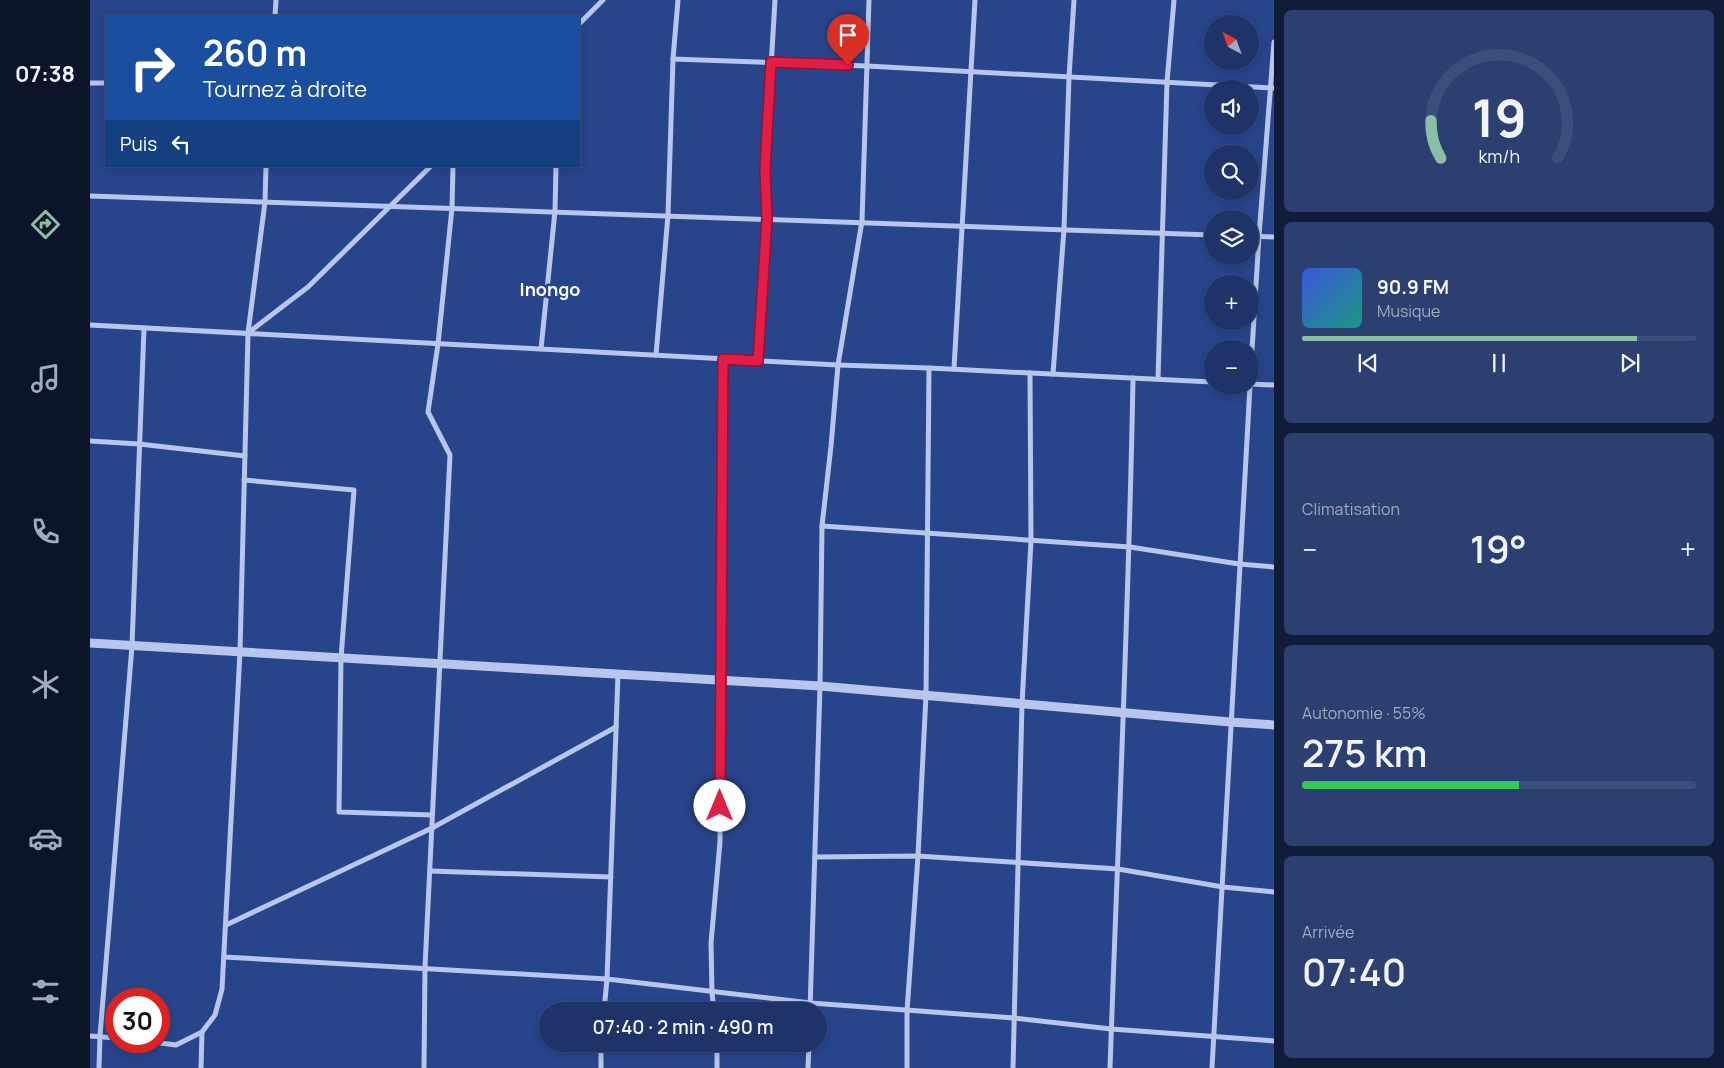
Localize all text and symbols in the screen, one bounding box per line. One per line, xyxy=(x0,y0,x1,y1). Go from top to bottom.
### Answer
pin xyxy=(827,14,869,65)
north arrow xyxy=(1204,15,1259,70)
map controls xyxy=(1204,15,1259,395)
icon: arrive xyxy=(834,21,862,49)
text: 260 m xyxy=(203,29,307,77)
icon: right xyxy=(120,35,185,100)
text: 07:38 xyxy=(15,59,75,89)
text: Tournez à droite xyxy=(203,74,367,104)
button: sound xyxy=(1204,80,1259,135)
text: 19 xyxy=(1471,82,1527,153)
icon: left xyxy=(167,130,195,158)
text: Puis xyxy=(120,131,157,157)
text: km/h xyxy=(1478,144,1520,168)
button: search xyxy=(1204,145,1259,200)
icon: directions xyxy=(28,207,63,242)
button: layers xyxy=(1204,210,1259,265)
text: 90.9 FM xyxy=(1377,274,1449,300)
button: + xyxy=(1204,275,1259,330)
district label: Inongo xyxy=(520,277,580,301)
text: Musique xyxy=(1377,300,1440,322)
button: − xyxy=(1204,340,1259,395)
icon: previous xyxy=(1354,349,1382,377)
icon: pause xyxy=(1485,349,1513,377)
icon: next xyxy=(1616,349,1644,377)
icon: music xyxy=(28,361,63,396)
text: Climatisation xyxy=(1302,498,1400,520)
icon: phone xyxy=(28,514,63,549)
text: 19° xyxy=(1470,522,1527,574)
text: − xyxy=(1302,530,1317,568)
text: + xyxy=(1680,530,1696,568)
icon: climate xyxy=(28,667,63,702)
text: Autonomie · 55% xyxy=(1302,702,1426,724)
text: 275 km xyxy=(1302,726,1427,778)
position arrow xyxy=(693,779,745,831)
icon: car xyxy=(28,821,63,856)
text: Arrivée xyxy=(1302,921,1354,943)
text: 07:40 xyxy=(1302,945,1406,997)
icon: filters xyxy=(28,974,63,1009)
speed limit sign: 30 xyxy=(105,988,170,1053)
text: 07:40 · 2 min · 490 m xyxy=(593,1014,773,1040)

